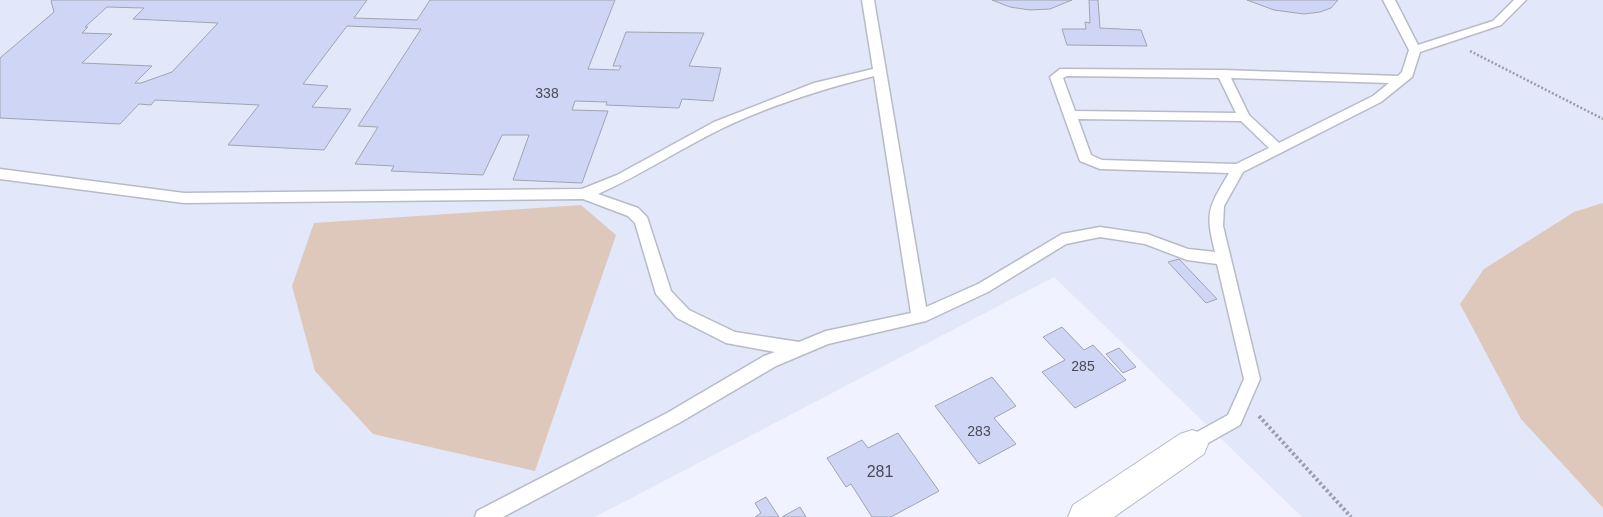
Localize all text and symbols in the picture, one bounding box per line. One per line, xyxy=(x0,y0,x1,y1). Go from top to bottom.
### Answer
house number: 338 xyxy=(535,85,559,101)
house number: 285 xyxy=(1071,358,1095,374)
house number: 283 xyxy=(967,423,991,439)
house number: 281 xyxy=(867,463,893,480)

